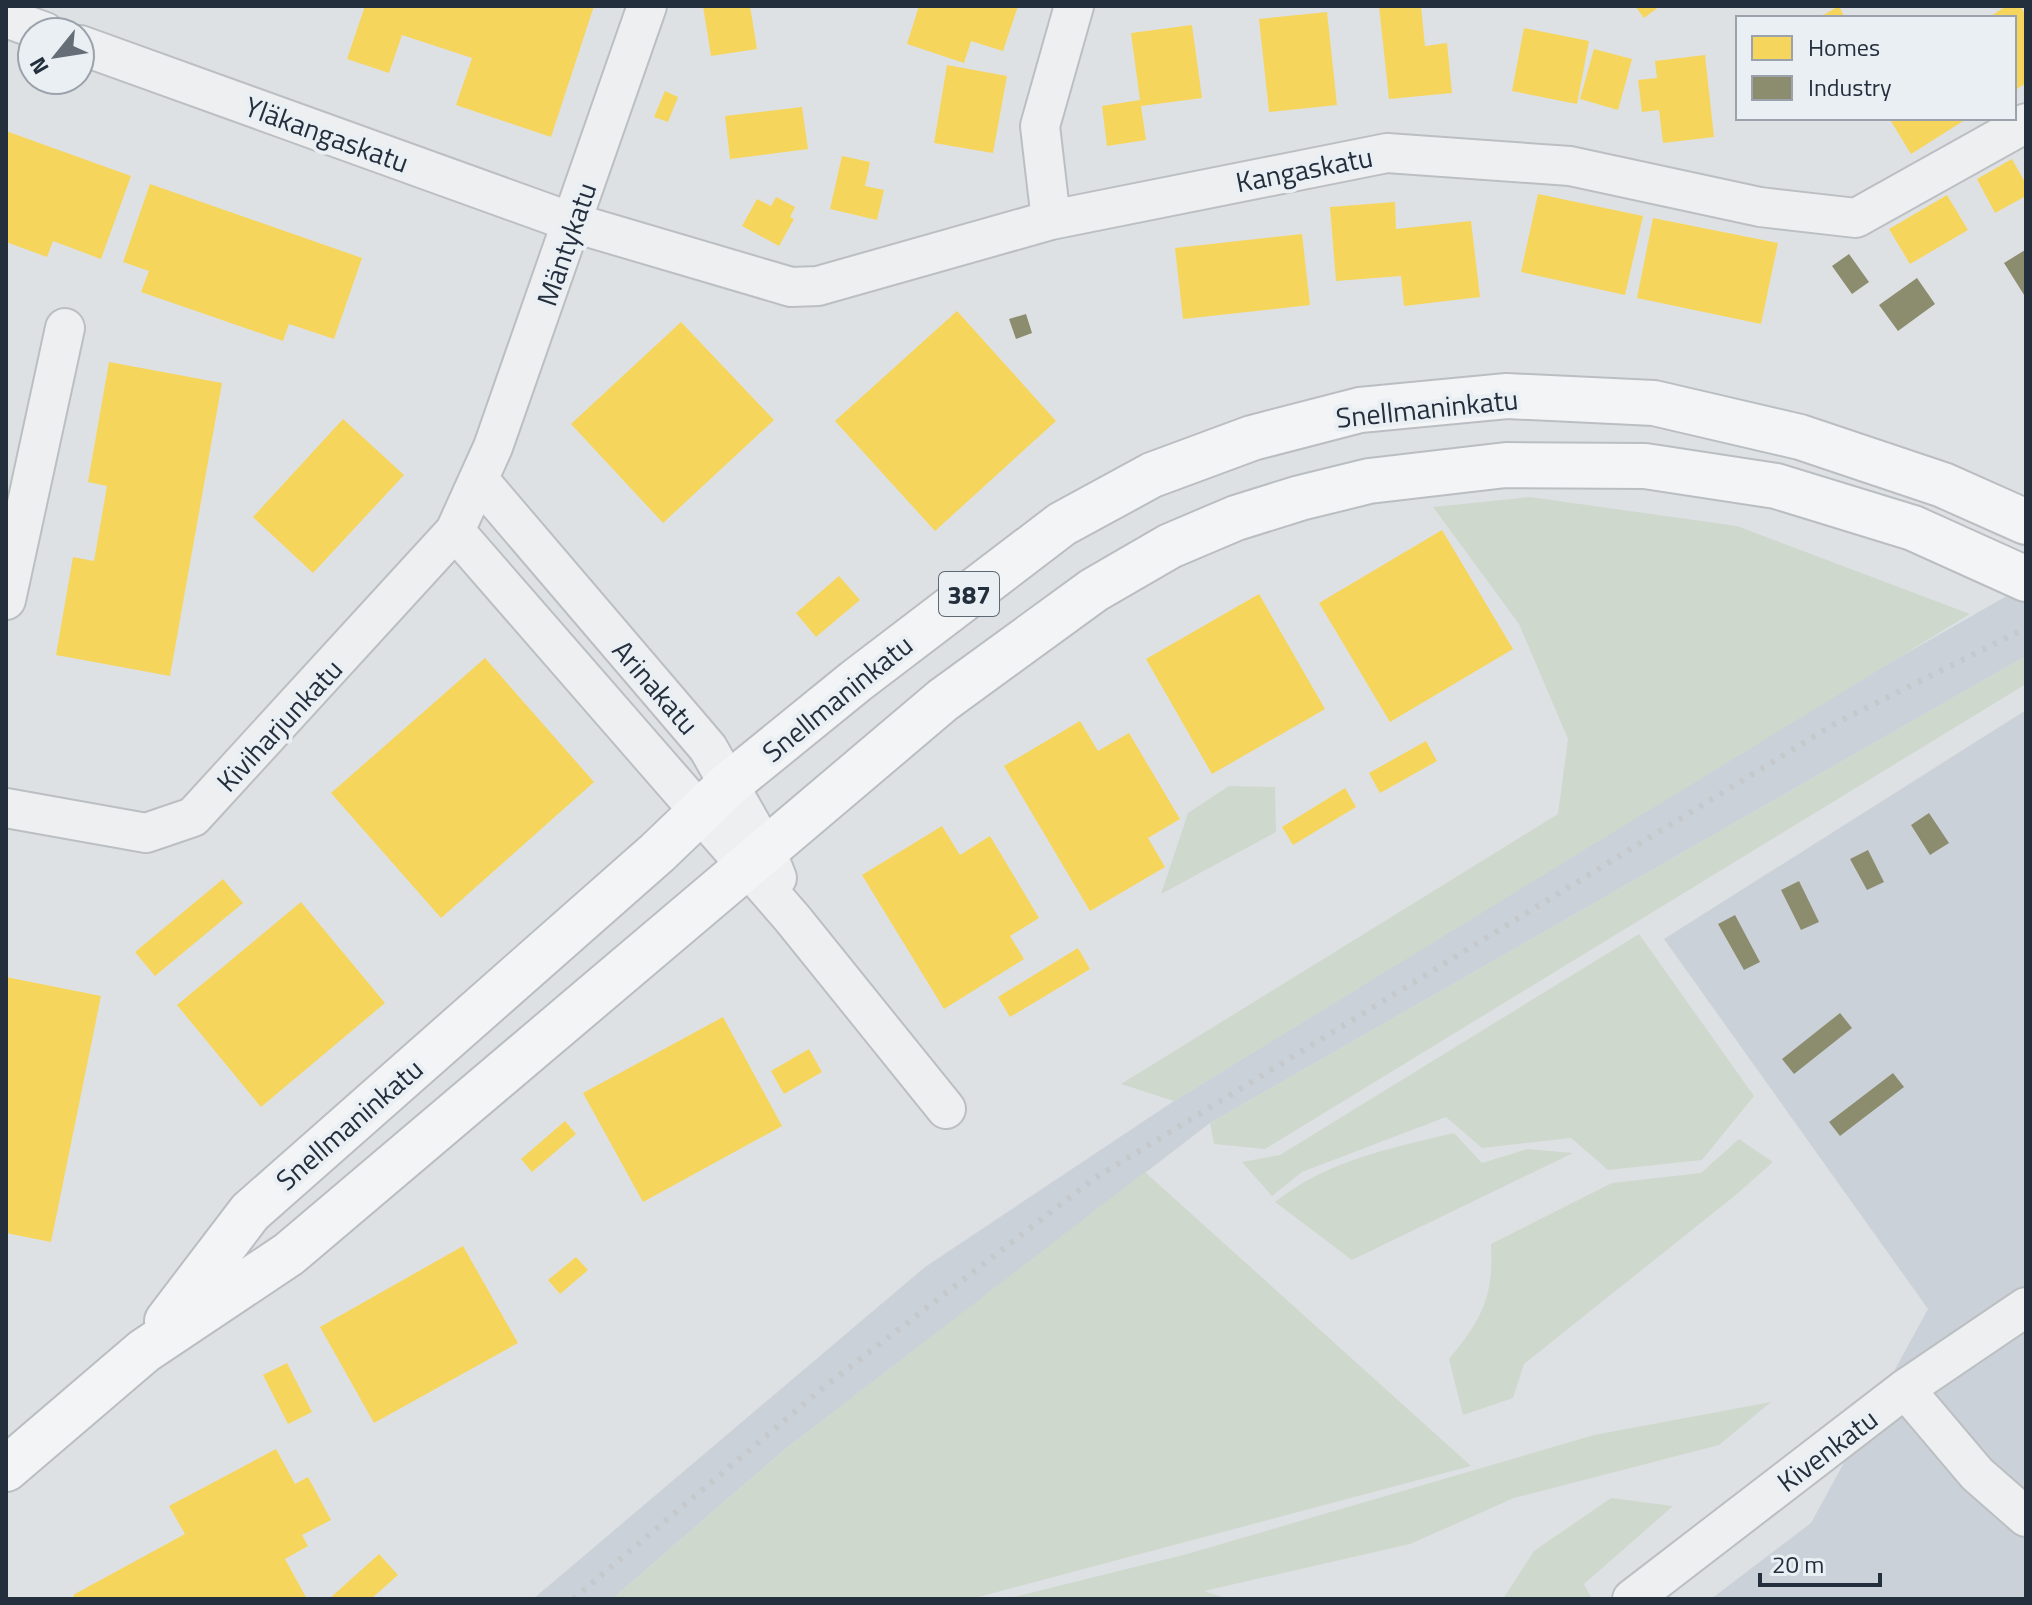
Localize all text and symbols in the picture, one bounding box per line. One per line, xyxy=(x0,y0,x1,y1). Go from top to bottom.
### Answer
north arrow xyxy=(16,16,96,96)
legend xyxy=(1736,16,2016,120)
text: Homes xyxy=(1808,29,1880,65)
text: N xyxy=(20,51,57,81)
text: Industry xyxy=(1808,69,1892,105)
street label: Yläkangaskatu xyxy=(239,84,415,184)
street label: Kangaskatu xyxy=(1232,135,1376,203)
street label: Mäntykatu xyxy=(525,177,607,311)
street label: Snellmaninkatu xyxy=(1334,377,1520,439)
road number: 387 xyxy=(939,572,999,616)
street label: Snellmaninkatu xyxy=(752,624,922,772)
street label: Arinakatu xyxy=(603,630,709,744)
street label: Kiviharjunkatu xyxy=(206,649,352,801)
street label: Snellmaninkatu xyxy=(266,1048,432,1200)
street label: Kivenkatu xyxy=(1768,1398,1886,1502)
scale bar xyxy=(1760,1537,1880,1587)
text: 20 m xyxy=(1772,1546,1824,1582)

